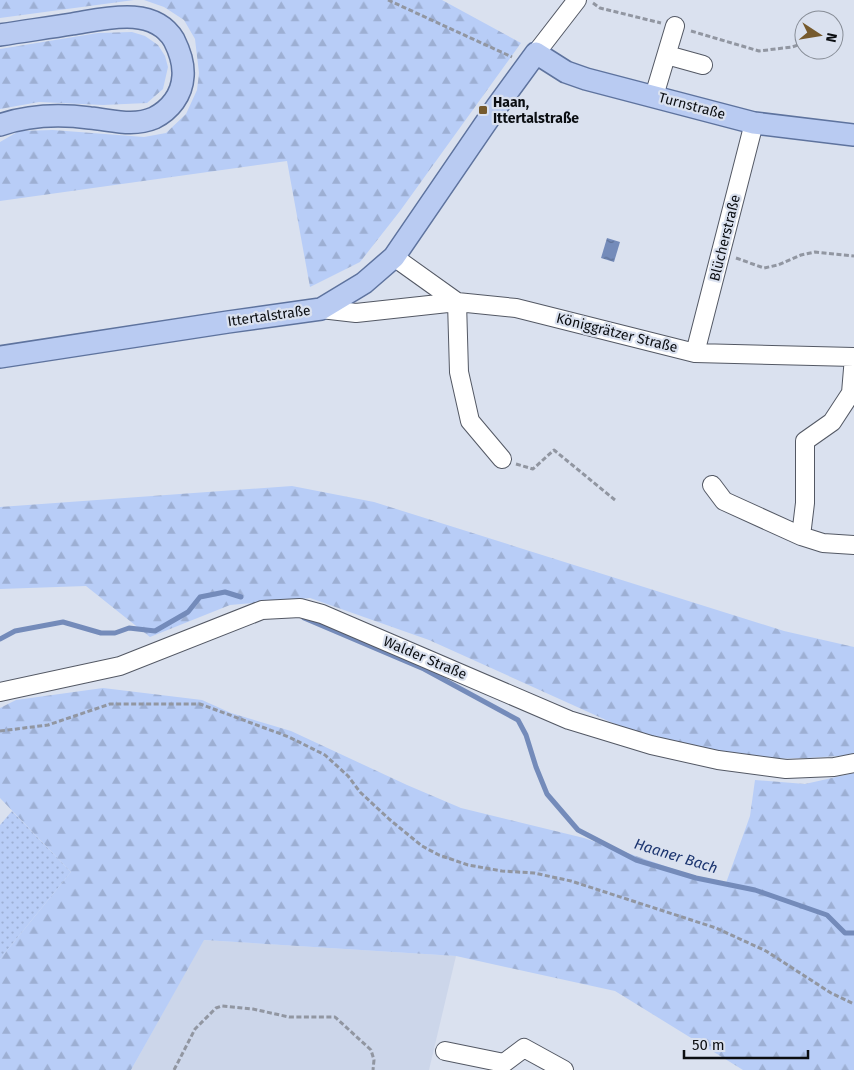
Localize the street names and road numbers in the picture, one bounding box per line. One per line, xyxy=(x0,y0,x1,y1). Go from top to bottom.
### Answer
street label: Turnstraße xyxy=(657,89,727,123)
street label: Blücherstraße xyxy=(706,193,744,283)
street label: Ittertalstraße xyxy=(226,302,312,330)
street label: Königgrätzer Straße xyxy=(555,310,679,356)
street label: Walder Straße xyxy=(381,633,469,683)

